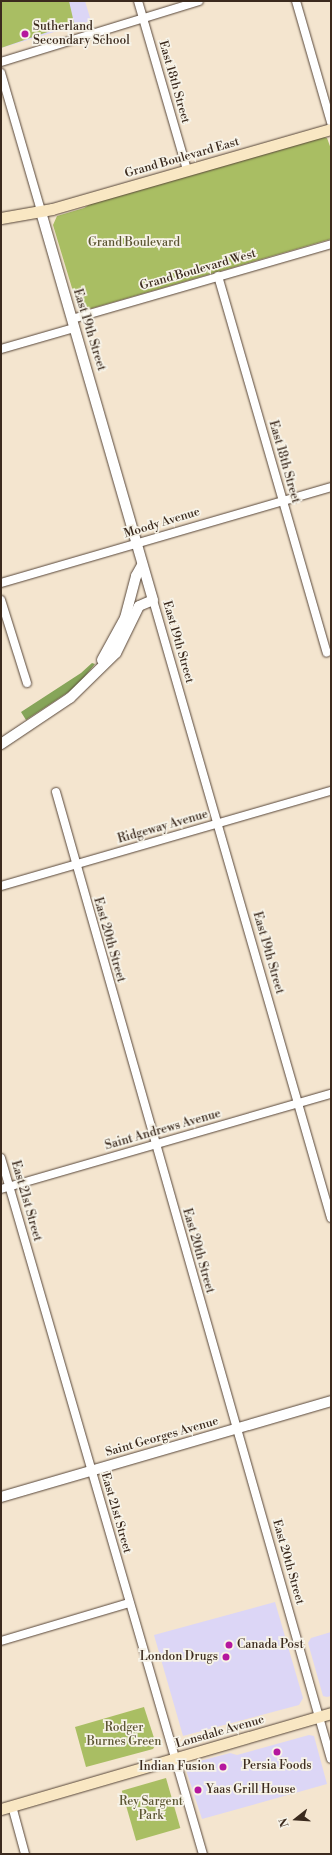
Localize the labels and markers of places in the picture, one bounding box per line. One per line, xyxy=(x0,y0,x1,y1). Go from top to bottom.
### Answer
place label: Sutherland Secondary School xyxy=(33,20,130,48)
marker: Sutherland Secondary School xyxy=(20,29,30,39)
place label: Canada Post xyxy=(237,1638,304,1652)
marker: Canada Post xyxy=(224,1640,234,1650)
place label: London Drugs xyxy=(140,1650,218,1664)
marker: London Drugs xyxy=(221,1652,231,1662)
marker: Persia Foods xyxy=(272,1747,282,1757)
place label: Persia Foods xyxy=(242,1759,312,1773)
place label: Indian Fusion xyxy=(139,1760,215,1774)
marker: Indian Fusion xyxy=(218,1762,228,1772)
place label: Yaas Grill House xyxy=(206,1783,295,1797)
marker: Yaas Grill House xyxy=(193,1785,203,1795)

